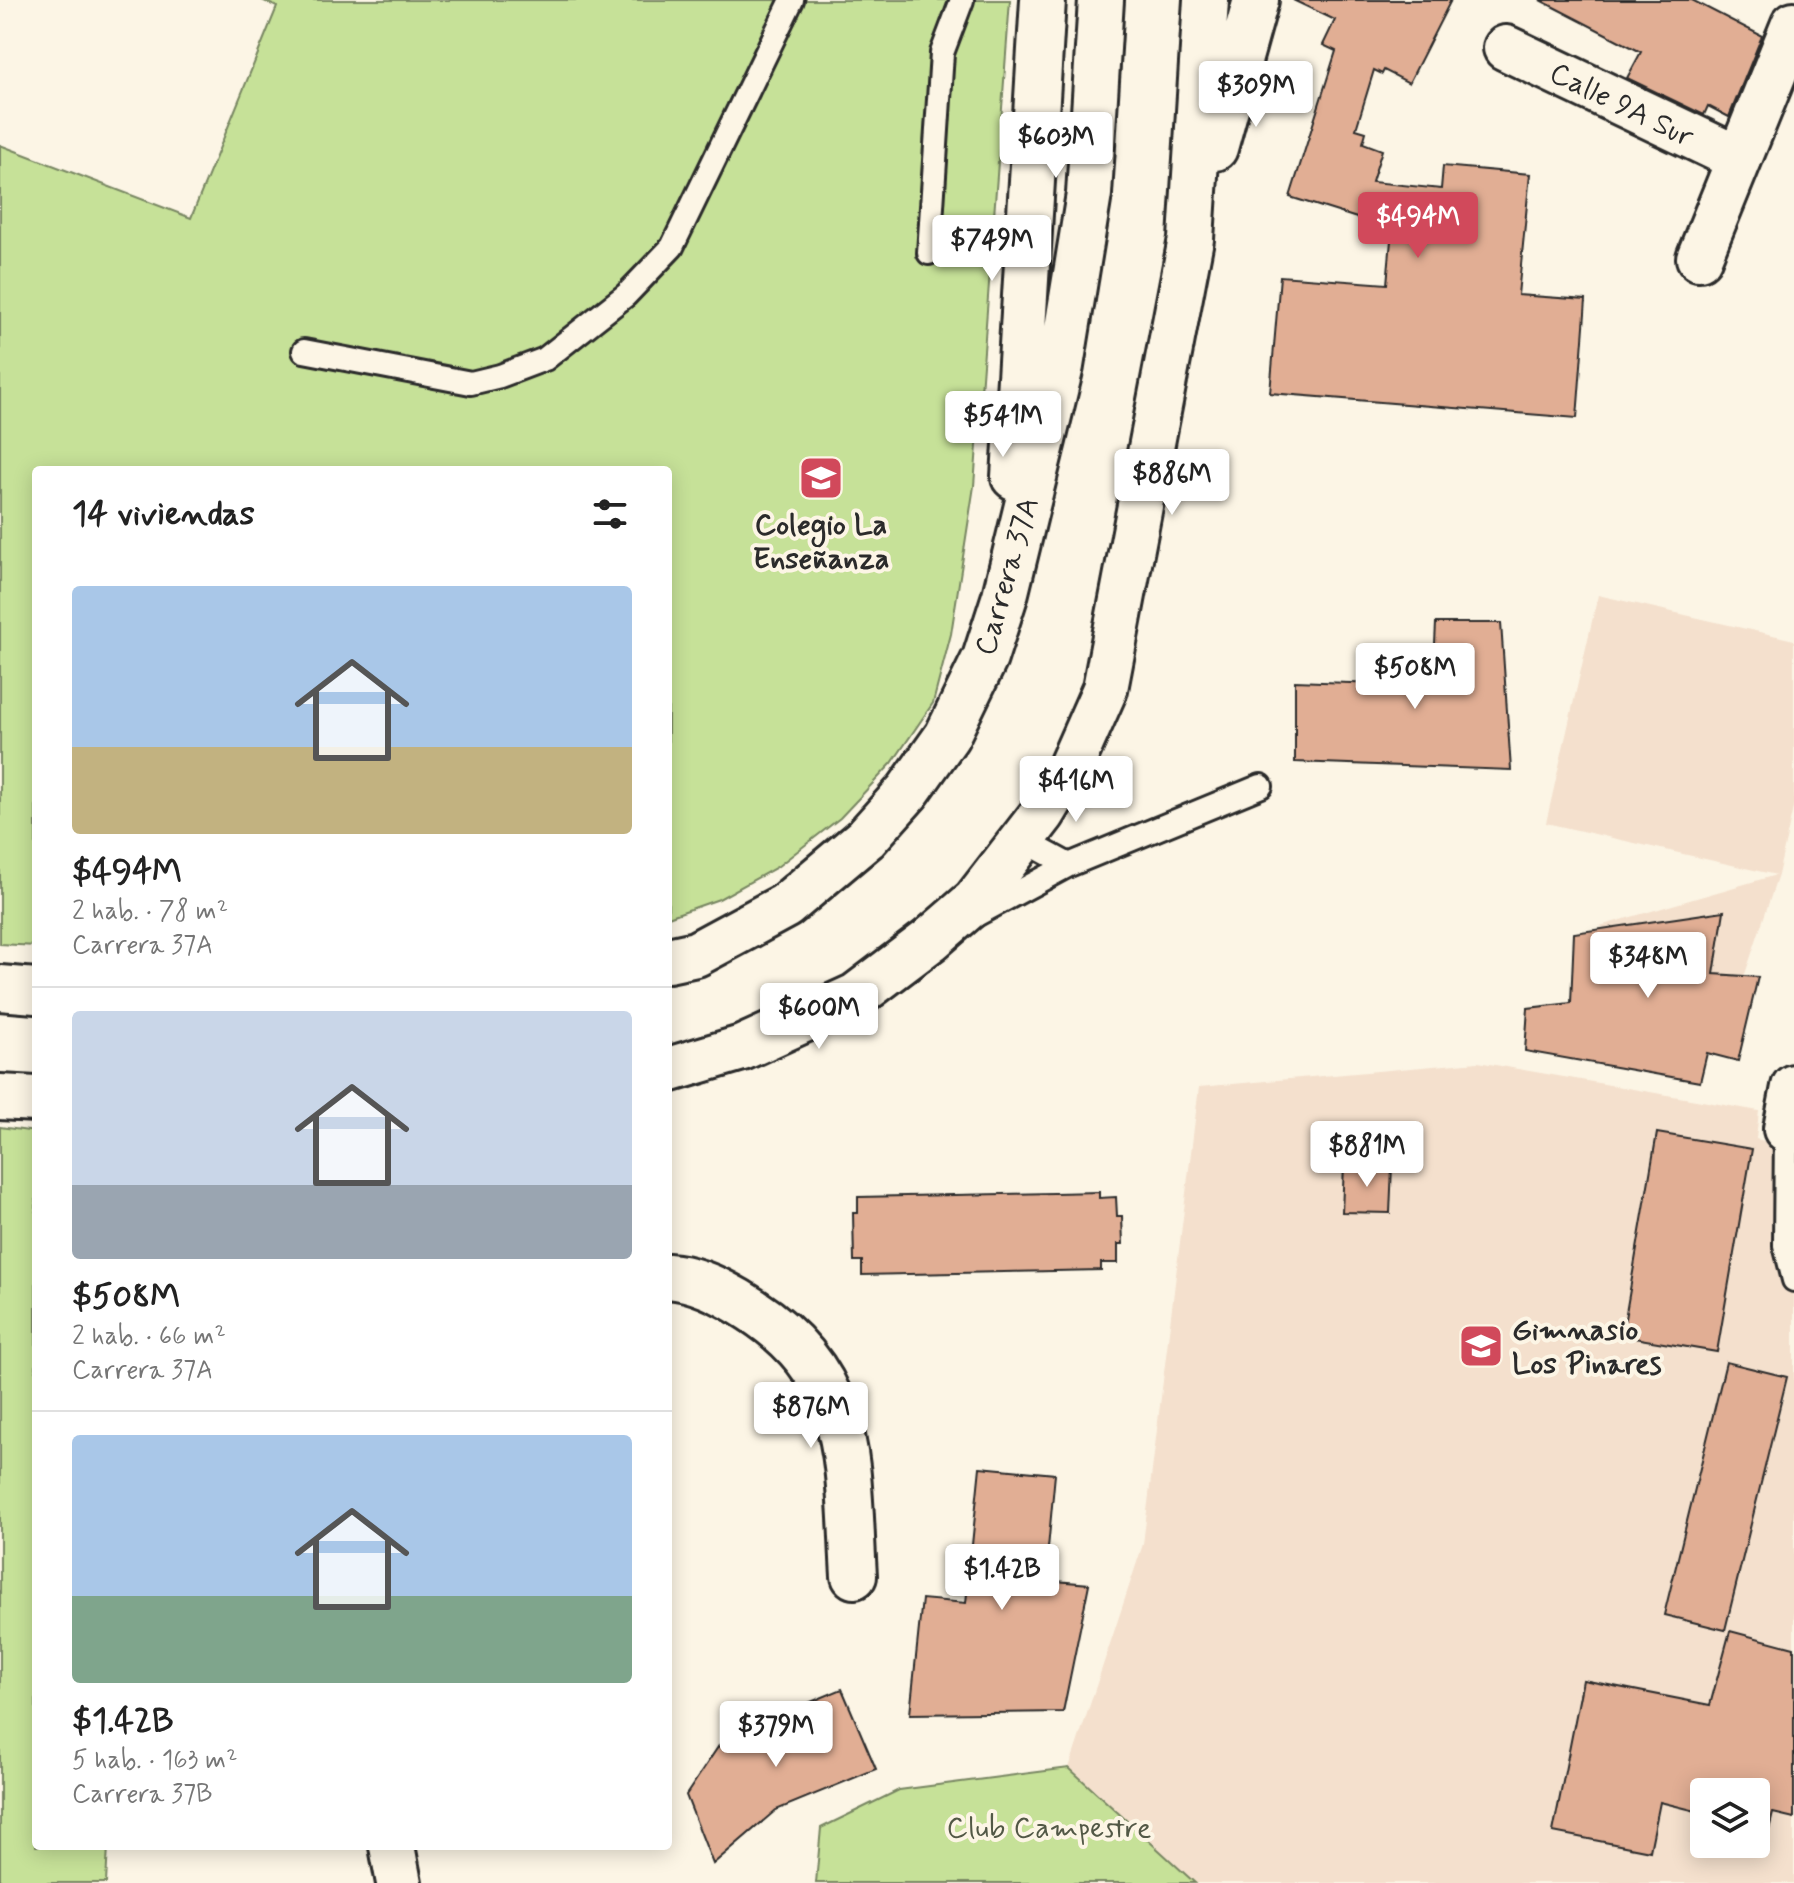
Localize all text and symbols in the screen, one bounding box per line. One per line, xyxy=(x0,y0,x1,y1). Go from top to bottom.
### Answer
street label: Calle 9A Sur xyxy=(1543,54,1700,157)
pin: $309M xyxy=(1200,61,1312,129)
text: $309M xyxy=(1217,70,1295,104)
pin: $603M xyxy=(1000,112,1112,180)
text: $603M xyxy=(1018,121,1094,155)
pin: $494M xyxy=(1362,192,1474,260)
text: $494M xyxy=(1376,201,1460,235)
pin: $749M xyxy=(936,215,1048,283)
text: $749M xyxy=(950,224,1034,258)
pin: $541M xyxy=(947,391,1059,459)
text: $541M xyxy=(963,400,1043,434)
pin: $886M xyxy=(1116,449,1228,517)
school or university icon: Colegio La Enseñanza xyxy=(797,454,845,502)
text: $886M xyxy=(1132,458,1212,492)
text: 14 viviendas xyxy=(72,492,255,537)
icon: filters xyxy=(588,492,632,536)
street label: Carrera 37A xyxy=(966,493,1049,660)
place label: Colegio La Enseñanza xyxy=(753,506,889,579)
icon: home xyxy=(280,638,424,782)
pin: $508M xyxy=(1359,643,1471,711)
text: $508M xyxy=(1374,652,1456,686)
pin: $416M xyxy=(1020,756,1132,824)
text: $416M xyxy=(1038,765,1114,799)
text: $494M xyxy=(72,850,182,895)
text: 2 hab. · 78 m² xyxy=(72,895,228,929)
text: Carrera 37A xyxy=(72,929,213,963)
pin: $348M xyxy=(1592,932,1704,1000)
text: $348M xyxy=(1608,941,1688,975)
pin: $600M xyxy=(763,983,875,1051)
text: $600M xyxy=(778,992,860,1026)
icon: home xyxy=(280,1063,424,1207)
pin: $881M xyxy=(1311,1121,1423,1189)
text: $881M xyxy=(1328,1130,1406,1164)
text: $508M xyxy=(72,1275,180,1320)
place label: Gimnasio Los Pinares xyxy=(1512,1311,1662,1384)
text: 2 hab. · 66 m² xyxy=(72,1320,226,1354)
school or university icon: Gimnasio Los Pinares xyxy=(1457,1322,1505,1370)
text: Carrera 37A xyxy=(72,1354,213,1388)
pin: $876M xyxy=(755,1382,867,1450)
text: $876M xyxy=(772,1391,850,1425)
icon: home xyxy=(280,1487,424,1631)
pin: $1.42B xyxy=(937,1544,1067,1612)
text: $1.42B xyxy=(963,1553,1041,1587)
text: $1.42B xyxy=(72,1699,174,1744)
pin: $379M xyxy=(720,1701,832,1769)
text: $379M xyxy=(738,1710,814,1744)
text: 5 hab. · 163 m² xyxy=(72,1744,238,1778)
text: Carrera 37B xyxy=(72,1778,213,1812)
map controls xyxy=(1690,1778,1770,1858)
button: layers xyxy=(1690,1778,1770,1858)
park label: Club Campestre xyxy=(947,1809,1151,1848)

